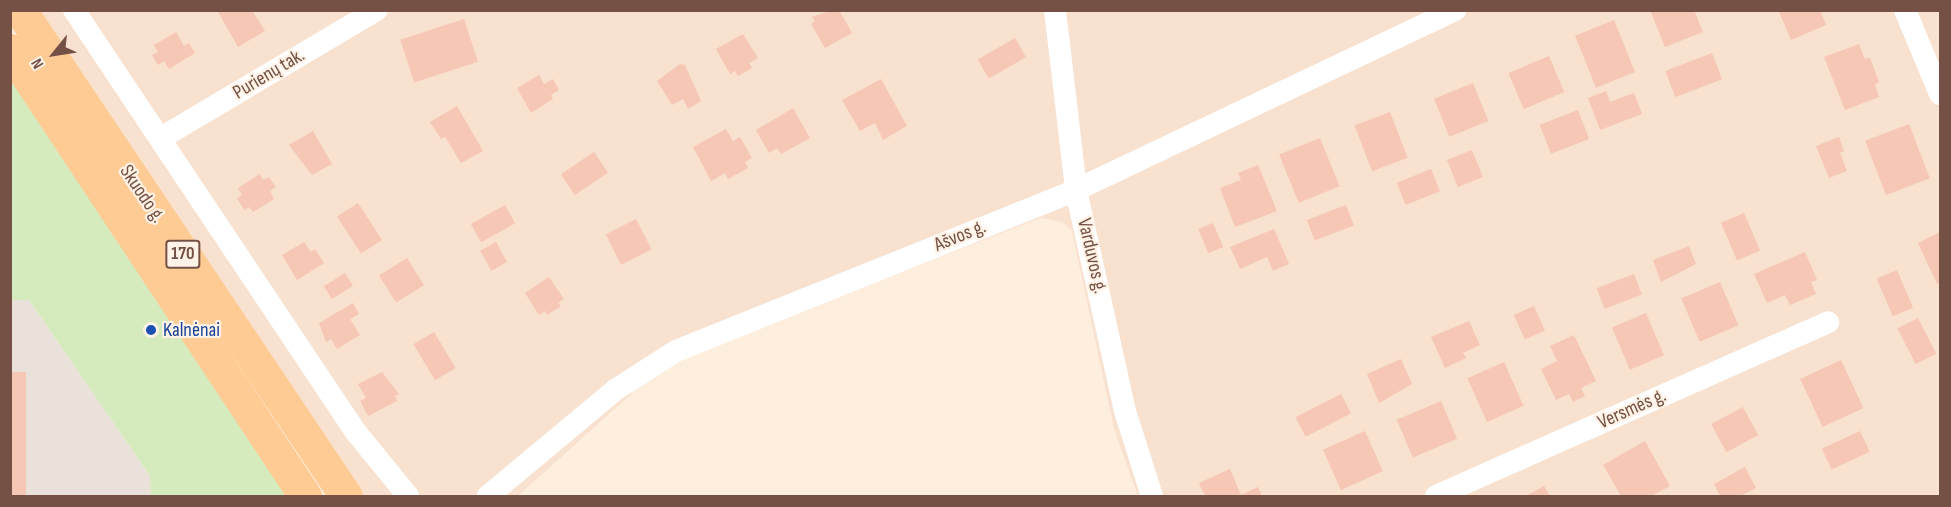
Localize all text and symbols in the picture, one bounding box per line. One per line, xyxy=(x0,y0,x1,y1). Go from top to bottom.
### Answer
north arrow xyxy=(24,24,84,84)
street label: Purienų tak. xyxy=(229,43,309,105)
text: N xyxy=(28,55,48,72)
street label: Skuodo g. xyxy=(114,161,170,227)
street label: Ašvos g. xyxy=(931,215,989,257)
street label: Varduvos g. xyxy=(1072,216,1112,296)
road number: 170 xyxy=(165,239,201,269)
place label: Kalnėnai xyxy=(163,318,220,342)
marker: Kalnėnai xyxy=(144,323,158,337)
street label: Versmės g. xyxy=(1594,383,1670,435)

